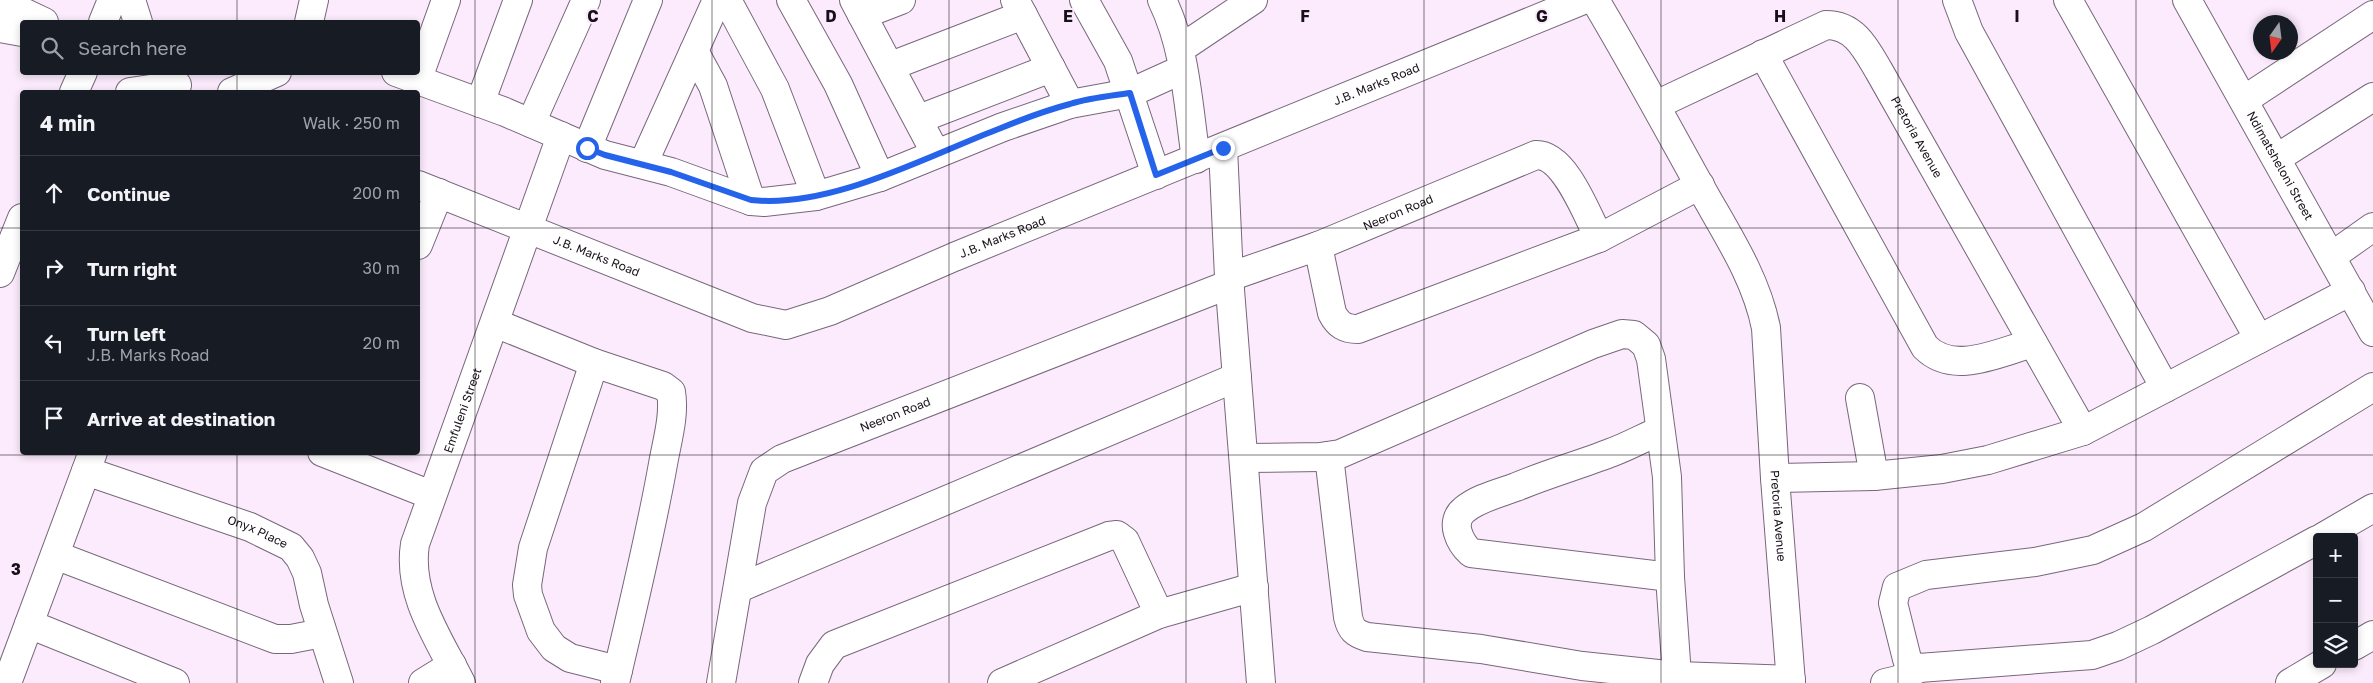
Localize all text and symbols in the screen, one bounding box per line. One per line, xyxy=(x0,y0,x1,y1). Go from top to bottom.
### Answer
text: C xyxy=(587,6,599,26)
text: D xyxy=(825,6,837,26)
text: E xyxy=(1063,6,1073,26)
text: F xyxy=(1300,6,1310,26)
text: G xyxy=(1536,6,1548,26)
text: H xyxy=(1774,6,1786,26)
text: I xyxy=(2014,6,2020,26)
north arrow xyxy=(2253,15,2298,60)
search box xyxy=(20,20,420,75)
icon: search xyxy=(38,34,66,62)
text: Search here xyxy=(78,36,187,59)
street label: J.B. Marks Road xyxy=(1331,60,1422,108)
street label: Pretoria Avenue xyxy=(1888,93,1946,180)
street label: Ndimatsheloni Street xyxy=(2244,108,2317,223)
text: 4 min xyxy=(40,110,95,136)
text: Walk · 250 m xyxy=(303,113,400,133)
route start xyxy=(576,137,599,160)
route end xyxy=(1212,137,1235,160)
icon: ahead xyxy=(40,179,68,207)
text: Continue xyxy=(87,182,170,205)
text: 200 m xyxy=(353,183,400,203)
street label: Neeron Road xyxy=(1361,191,1435,233)
street label: J.B. Marks Road xyxy=(957,212,1048,261)
street label: J.B. Marks Road xyxy=(551,232,642,280)
icon: right xyxy=(40,254,68,282)
text: Turn right xyxy=(87,257,177,280)
text: 30 m xyxy=(363,258,400,278)
text: Turn left xyxy=(87,322,166,345)
icon: left xyxy=(40,329,68,357)
text: 20 m xyxy=(363,333,400,353)
text: J.B. Marks Road xyxy=(87,345,209,365)
street label: Emfuleni Street xyxy=(440,365,485,455)
street label: Neeron Road xyxy=(858,394,933,435)
icon: arrive xyxy=(40,404,68,432)
text: Arrive at destination xyxy=(87,407,275,430)
street label: Pretoria Avenue xyxy=(1768,470,1789,562)
street label: Onyx Place xyxy=(225,512,290,551)
map controls xyxy=(2313,533,2358,668)
button: + xyxy=(2313,533,2358,578)
text: 3 xyxy=(11,559,21,579)
button: − xyxy=(2313,578,2358,623)
button: layers xyxy=(2313,623,2358,668)

